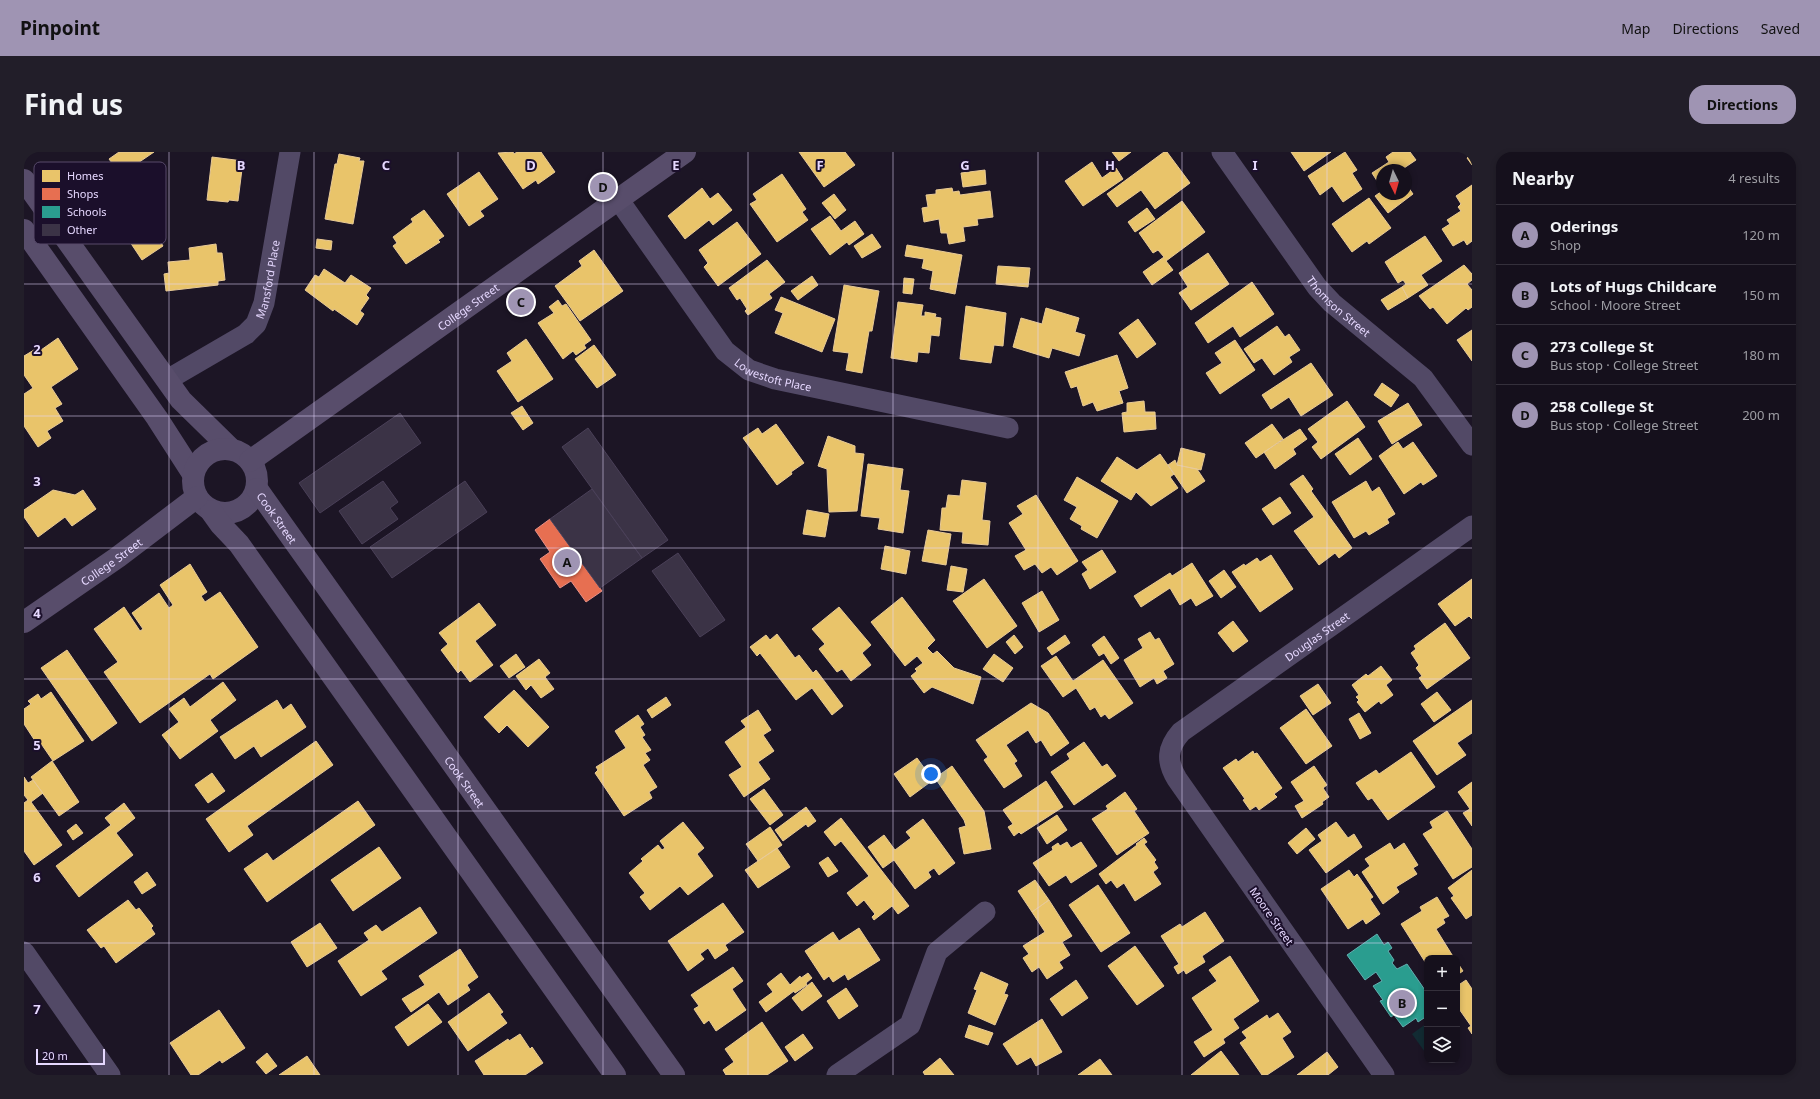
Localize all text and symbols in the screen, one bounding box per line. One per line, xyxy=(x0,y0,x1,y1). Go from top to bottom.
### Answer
text: Pinpoint xyxy=(20,15,100,41)
text: Map xyxy=(1621,19,1650,38)
text: Directions xyxy=(1672,19,1739,38)
text: Saved xyxy=(1761,19,1800,38)
text: Find us xyxy=(24,85,123,123)
button: Directions xyxy=(1689,85,1796,124)
text: B xyxy=(237,156,245,174)
text: C xyxy=(382,156,390,174)
text: D xyxy=(526,156,536,174)
text: E xyxy=(672,156,680,174)
text: F xyxy=(816,156,824,174)
text: G xyxy=(960,156,970,174)
text: H xyxy=(1105,156,1115,174)
text: I xyxy=(1252,156,1258,174)
legend xyxy=(34,162,166,244)
north arrow xyxy=(1376,164,1412,200)
text: Nearby xyxy=(1512,167,1574,190)
text: Homes xyxy=(67,168,104,183)
text: 4 results xyxy=(1728,169,1780,187)
pin: D xyxy=(590,172,616,202)
text: Shops xyxy=(67,186,99,201)
text: Schools xyxy=(67,204,107,219)
text: Oderings xyxy=(1550,216,1618,236)
text: Other xyxy=(67,222,98,237)
text: A xyxy=(1521,226,1530,244)
text: 120 m xyxy=(1742,226,1780,244)
text: Shop xyxy=(1550,236,1581,254)
street label: Mansford Place xyxy=(251,239,282,321)
street label: Thomson Street xyxy=(1304,273,1374,339)
text: Lots of Hugs Childcare xyxy=(1550,276,1717,296)
street label: College Street xyxy=(434,279,501,333)
text: B xyxy=(1521,286,1529,304)
text: 150 m xyxy=(1742,286,1780,304)
pin: C xyxy=(508,287,534,317)
text: School · Moore Street xyxy=(1550,296,1680,314)
text: 273 College St xyxy=(1550,336,1654,356)
text: 2 xyxy=(33,340,41,358)
text: C xyxy=(1521,346,1529,364)
text: 180 m xyxy=(1742,346,1780,364)
street label: Lowestoft Place xyxy=(732,354,813,394)
text: Bus stop · College Street xyxy=(1550,356,1698,374)
text: 258 College St xyxy=(1550,396,1654,416)
text: D xyxy=(1520,406,1530,424)
text: 200 m xyxy=(1742,406,1780,424)
text: Bus stop · College Street xyxy=(1550,416,1698,434)
text: 3 xyxy=(33,472,41,490)
street label: Cook Street xyxy=(254,489,301,546)
street label: College Street xyxy=(77,534,145,588)
pin: A xyxy=(554,547,580,577)
text: 4 xyxy=(33,604,41,622)
street label: Douglas Street xyxy=(1281,608,1352,664)
text: 5 xyxy=(33,736,41,754)
street label: Cook Street xyxy=(442,753,489,810)
your location xyxy=(921,764,941,784)
text: 6 xyxy=(33,868,41,886)
street label: Moore Street xyxy=(1247,884,1297,948)
map controls xyxy=(1424,955,1460,1063)
button: + xyxy=(1424,955,1460,991)
pin: B xyxy=(1389,988,1415,1018)
button: − xyxy=(1424,991,1460,1027)
text: 7 xyxy=(33,1000,41,1018)
button: layers xyxy=(1424,1027,1460,1063)
scale bar xyxy=(36,1047,105,1066)
text: 20 m xyxy=(42,1048,68,1063)

